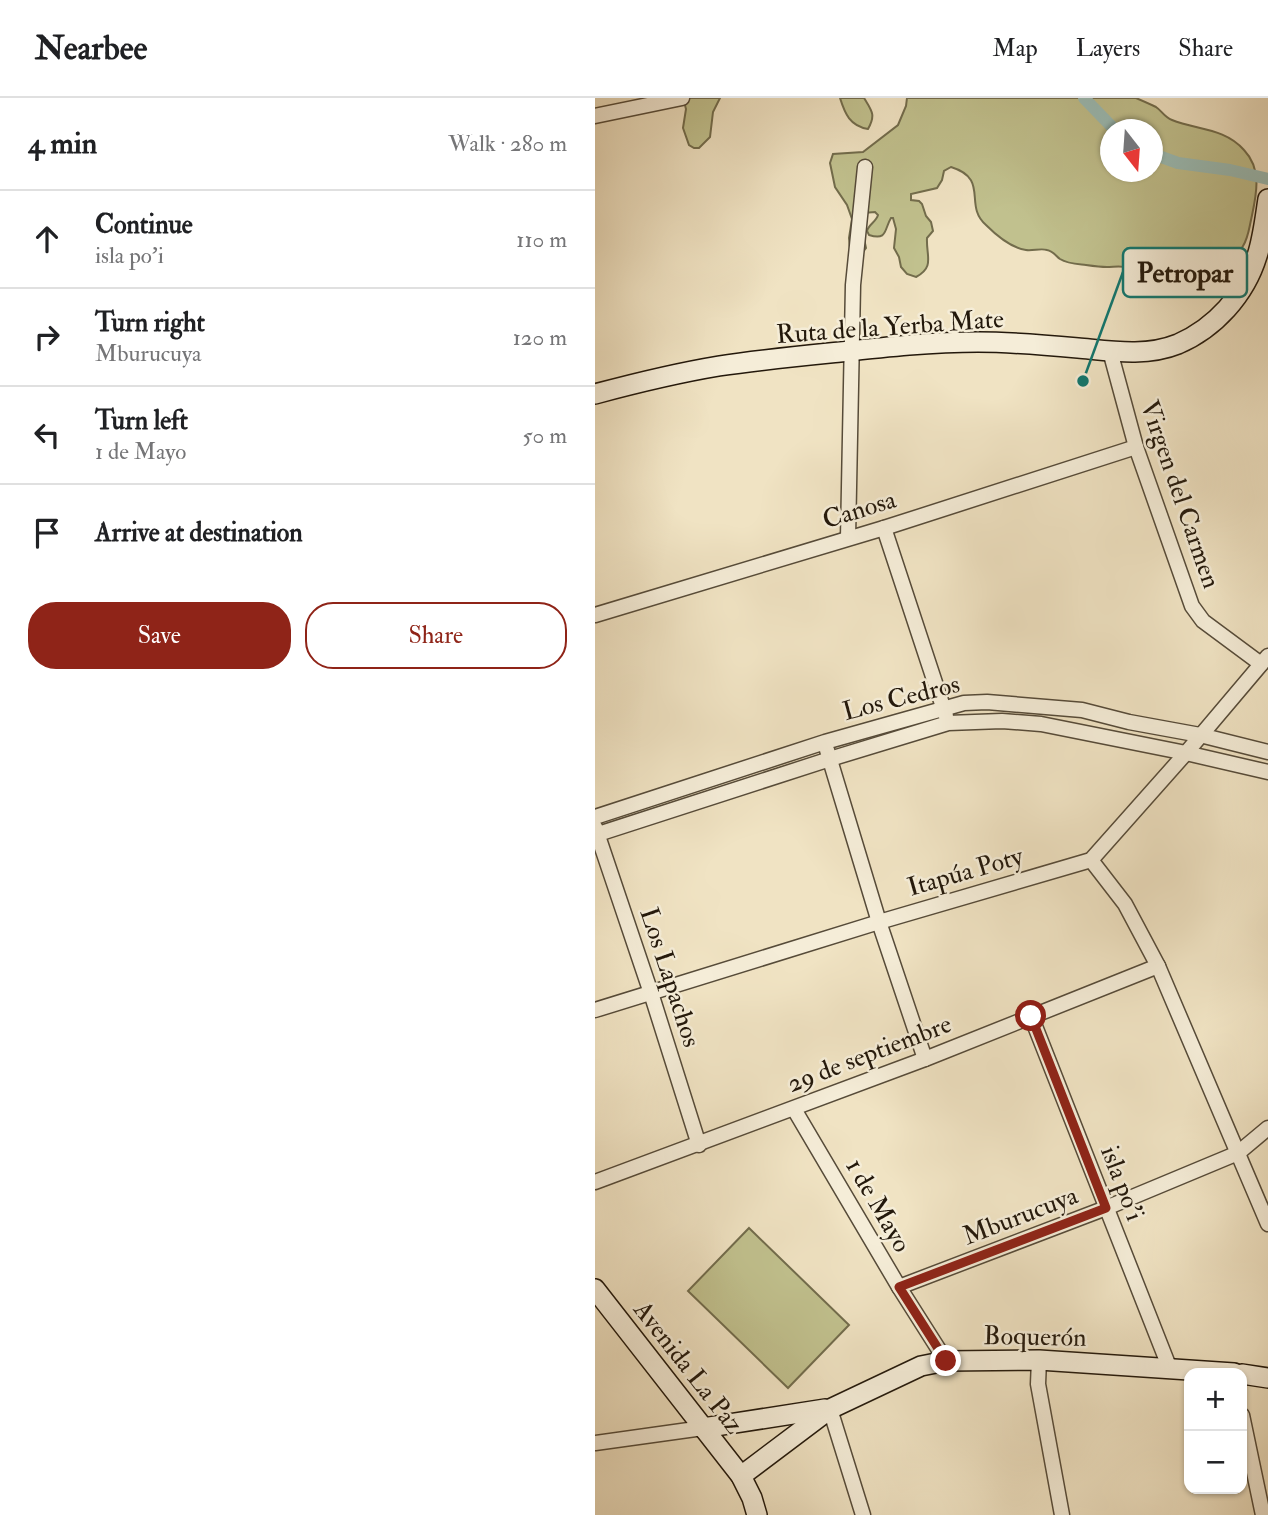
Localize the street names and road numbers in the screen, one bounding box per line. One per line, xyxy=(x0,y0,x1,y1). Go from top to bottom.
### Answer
street label: Ruta de la Yerba Mate xyxy=(775,303,1005,351)
street label: Virgen del Carmen xyxy=(1133,396,1227,593)
street label: Canosa xyxy=(819,484,900,536)
street label: Los Cedros xyxy=(839,668,963,728)
street label: Itapúa Poty xyxy=(904,840,1028,905)
street label: Los Lapachos xyxy=(632,904,708,1051)
street label: 29 de septiembre xyxy=(783,1008,956,1101)
street label: isla po'i xyxy=(1092,1141,1151,1226)
street label: 1 de Mayo xyxy=(839,1153,918,1258)
street label: Mburucuya xyxy=(958,1179,1083,1252)
street label: Avenida La Paz xyxy=(626,1294,750,1441)
street label: Boquerón xyxy=(983,1320,1087,1354)

